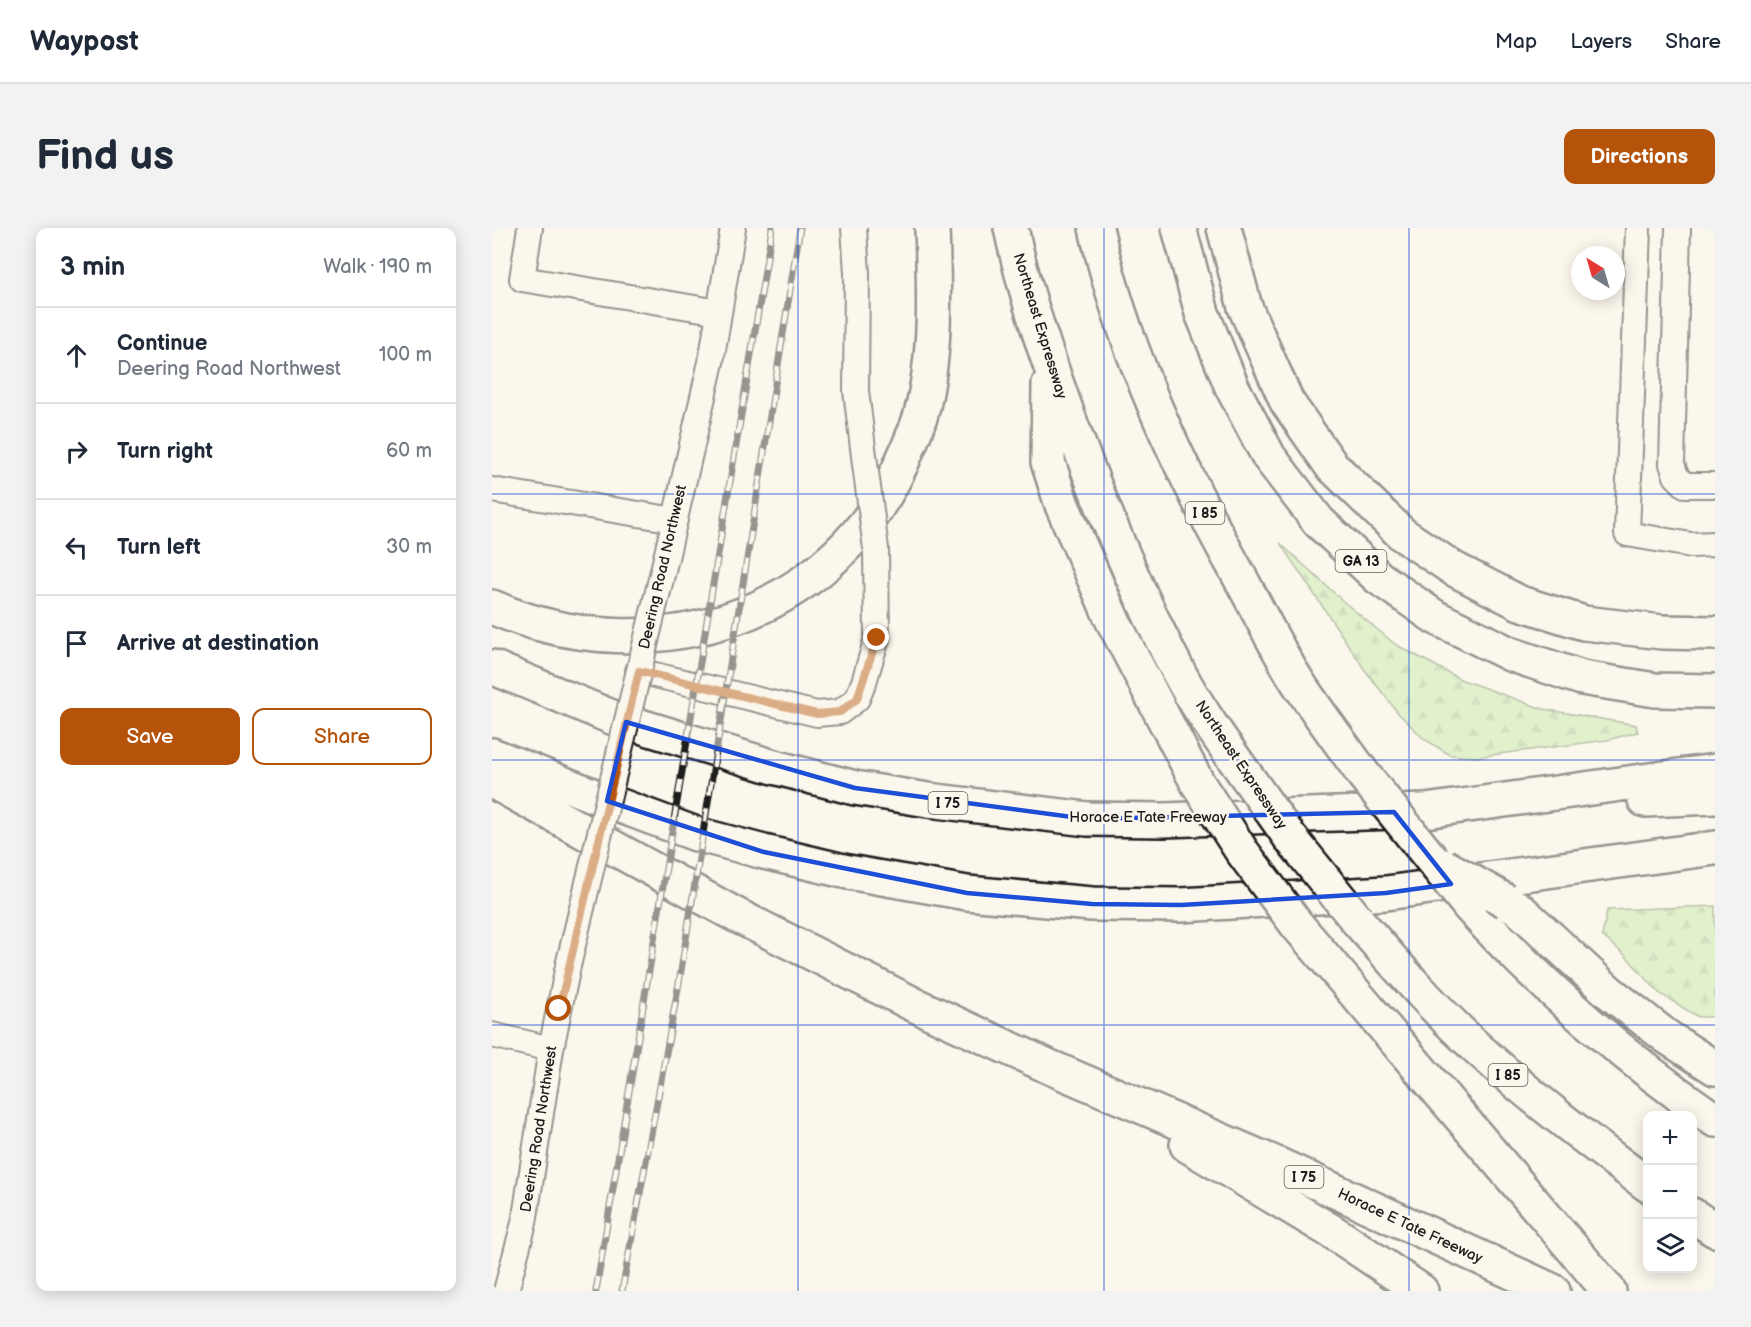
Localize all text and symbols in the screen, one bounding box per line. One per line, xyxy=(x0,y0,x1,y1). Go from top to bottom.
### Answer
text: Waypost xyxy=(30,25,139,58)
text: Map xyxy=(1495,29,1537,54)
text: Layers xyxy=(1570,29,1632,54)
text: Share xyxy=(1665,29,1721,54)
button: Directions xyxy=(1564,129,1715,184)
text: Find us xyxy=(36,131,174,182)
north arrow xyxy=(1571,246,1625,300)
street label: Northeast Expressway xyxy=(1009,251,1071,401)
text: 3 min xyxy=(60,252,125,283)
text: Walk · 190 m xyxy=(323,255,432,279)
text: Continue xyxy=(117,330,207,357)
icon: ahead xyxy=(60,339,93,372)
text: 100 m xyxy=(379,343,432,367)
text: Deering Road Northwest xyxy=(117,357,341,381)
icon: right xyxy=(60,435,93,468)
text: Turn right xyxy=(117,438,213,465)
text: 60 m xyxy=(386,439,432,463)
street label: Deering Road Northwest xyxy=(635,483,691,651)
road number: I 85 xyxy=(1186,502,1224,524)
icon: left xyxy=(60,531,93,564)
text: Turn left xyxy=(117,534,201,561)
text: 30 m xyxy=(386,535,432,559)
road number: GA 13 xyxy=(1336,550,1386,572)
route end xyxy=(863,624,889,650)
icon: arrive xyxy=(60,627,93,660)
text: Arrive at destination xyxy=(117,630,319,657)
street label: Northeast Expressway xyxy=(1191,697,1291,833)
button: Save xyxy=(60,708,240,765)
button: Share xyxy=(252,708,432,765)
road number: I 75 xyxy=(928,792,968,814)
street label: Horace E Tate Freeway xyxy=(1069,808,1227,827)
route start xyxy=(545,995,571,1021)
street label: Deering Road Northwest xyxy=(516,1044,562,1213)
road number: I 85 xyxy=(1488,1064,1528,1086)
map controls xyxy=(1643,1111,1697,1273)
button: + xyxy=(1643,1111,1697,1165)
button: − xyxy=(1643,1165,1697,1219)
road number: I 75 xyxy=(1284,1166,1324,1188)
street label: Horace E Tate Freeway xyxy=(1335,1184,1486,1268)
button: layers xyxy=(1643,1219,1697,1273)

